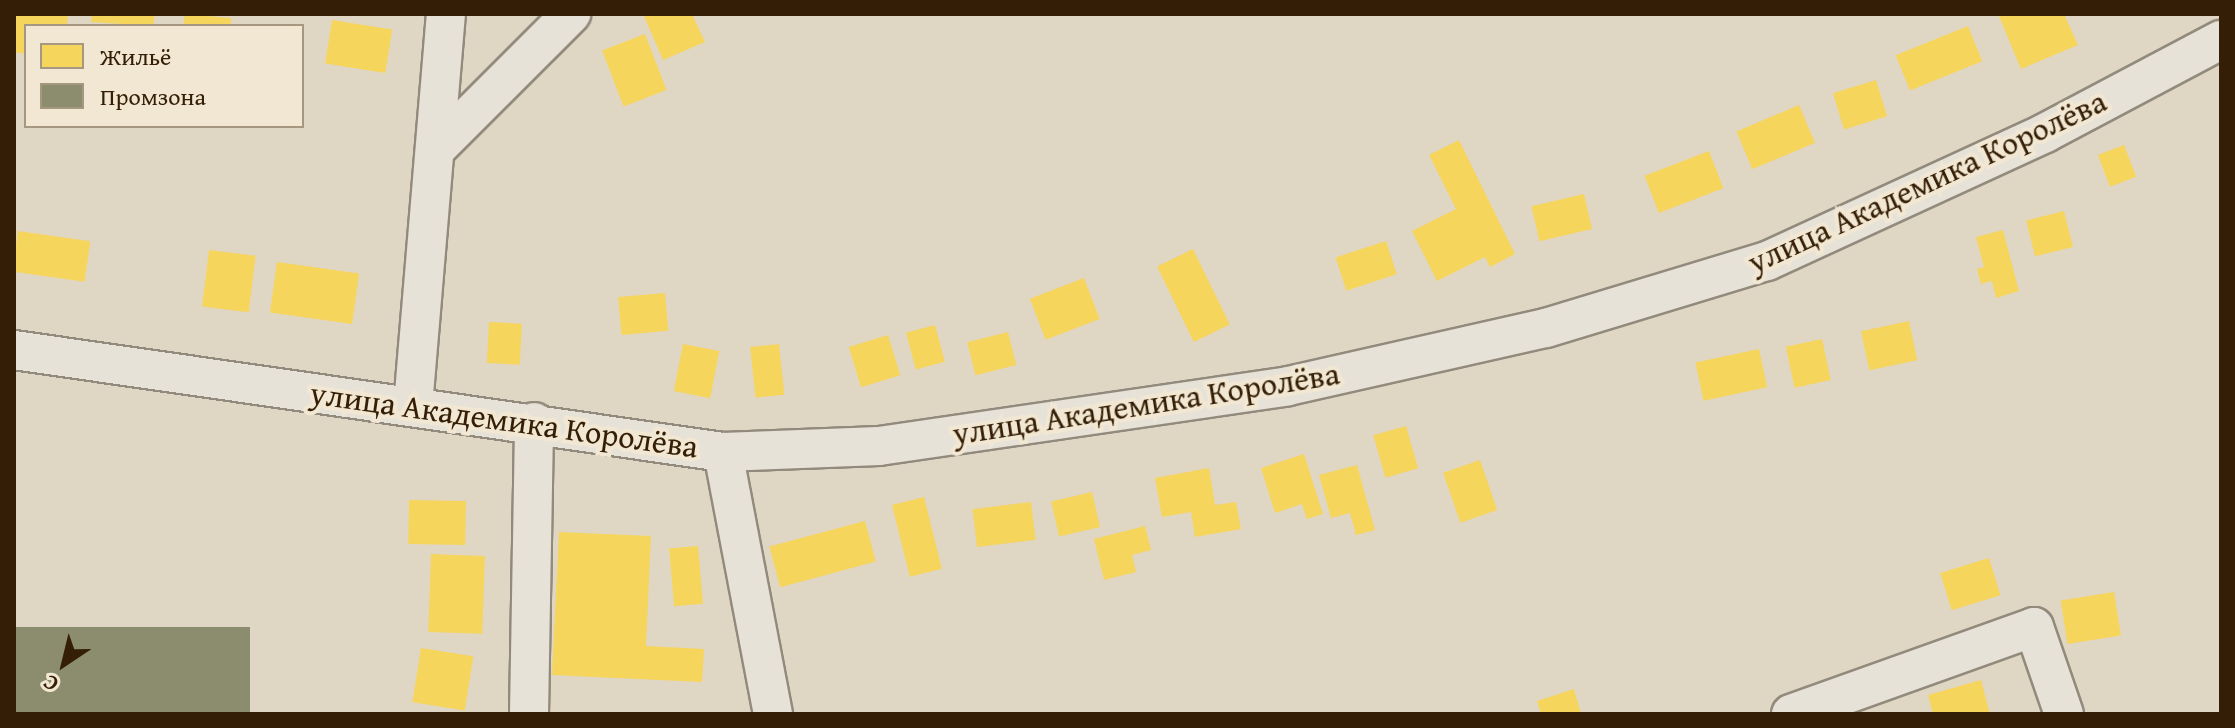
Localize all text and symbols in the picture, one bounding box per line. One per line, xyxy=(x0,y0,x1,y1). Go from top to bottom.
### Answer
legend xyxy=(24,24,304,128)
text: Жильё xyxy=(100,39,171,74)
text: Промзона xyxy=(100,79,206,114)
street label: улица Академика Королёва xyxy=(1742,82,2112,282)
street label: улица Академика Королёва xyxy=(950,354,1342,454)
street label: улица Академика Королёва xyxy=(308,374,700,466)
north arrow xyxy=(24,624,104,704)
text: С xyxy=(36,667,65,700)

